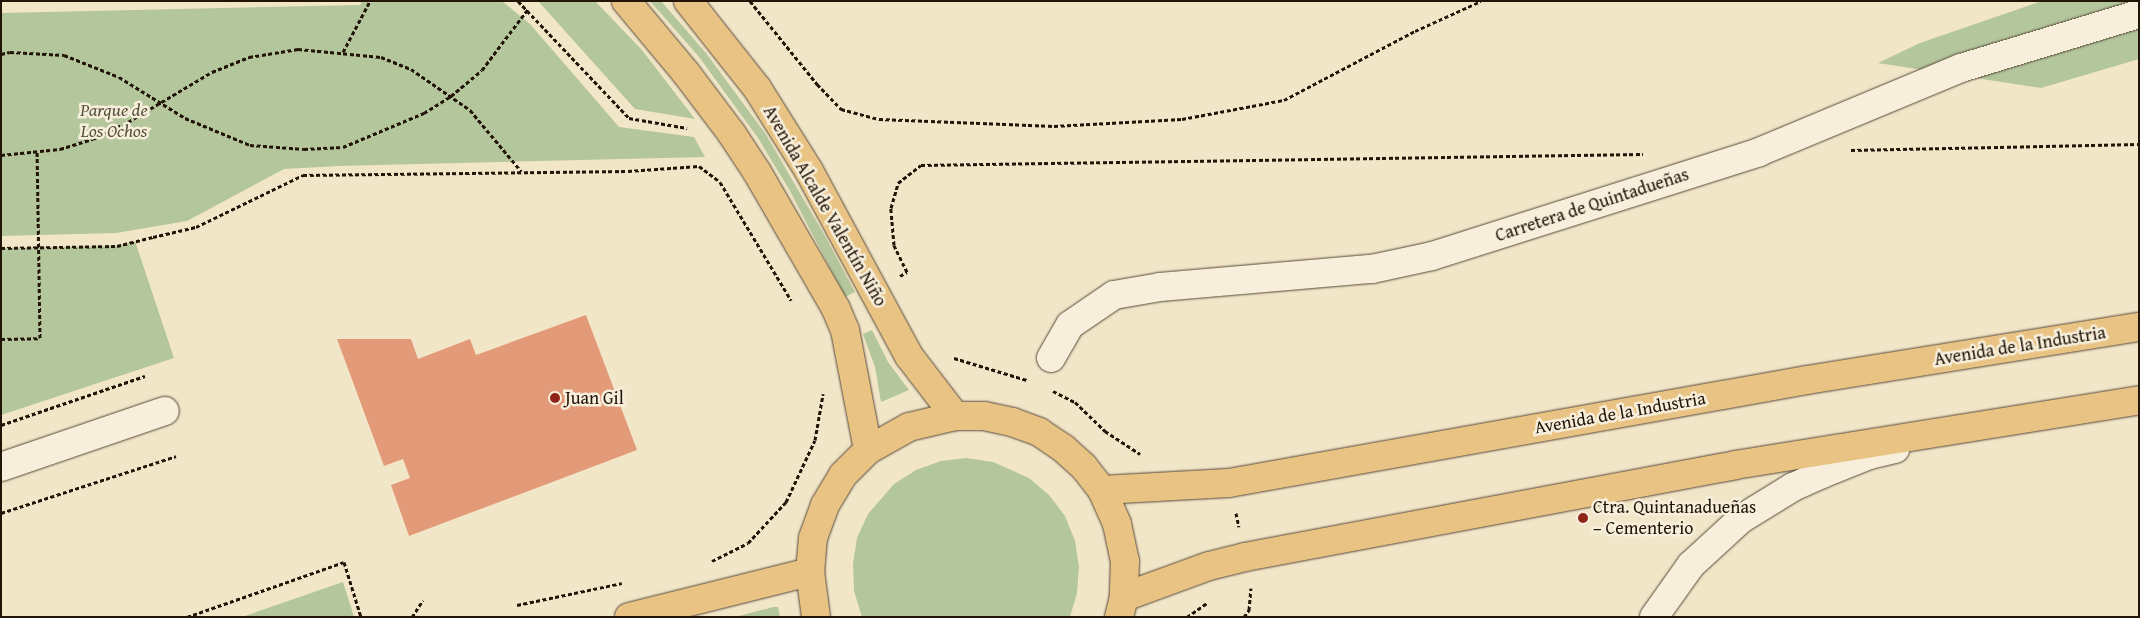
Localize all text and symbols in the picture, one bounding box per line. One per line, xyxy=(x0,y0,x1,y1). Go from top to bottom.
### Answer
park label: Parque de Los Ochos xyxy=(80,100,148,142)
street label: Avenida Alcalde Valentín Niño xyxy=(759,102,891,310)
street label: Carretera de Quintadueñas xyxy=(1493,164,1691,246)
street label: Avenida de la Industria xyxy=(1933,322,2107,370)
place label: Juan Gil xyxy=(565,387,624,409)
street label: Avenida de la Industria xyxy=(1533,387,1707,439)
marker: Juan Gil xyxy=(549,392,561,404)
place label: Ctra. Quintanadueñas – Cementerio xyxy=(1593,497,1756,540)
marker: Ctra. Quintanadueñas – Cementerio xyxy=(1577,512,1589,524)

